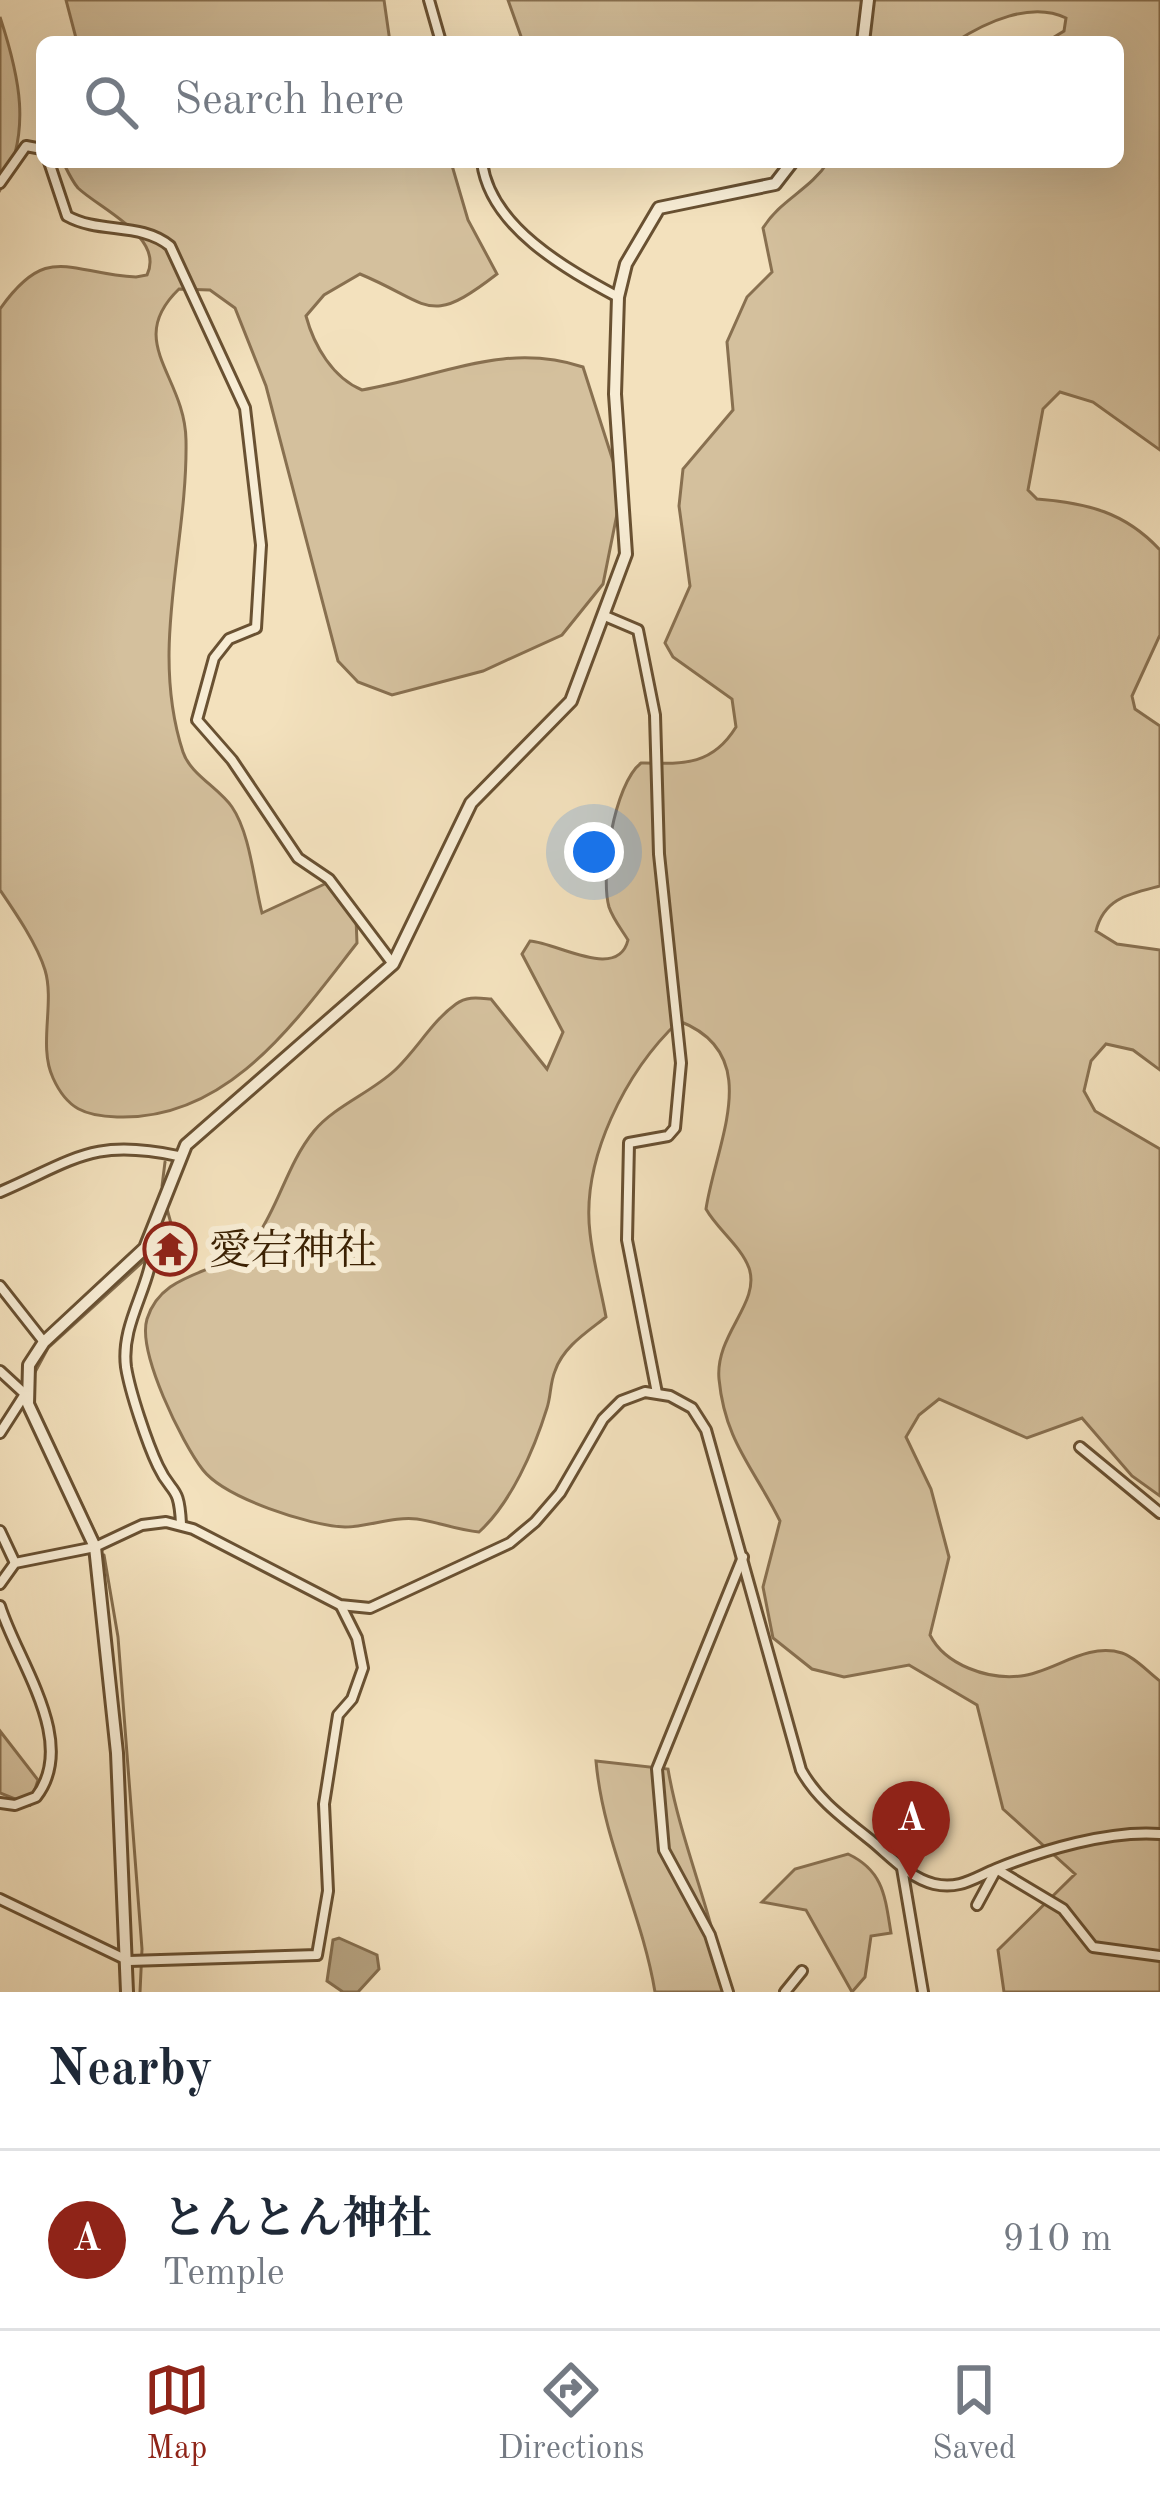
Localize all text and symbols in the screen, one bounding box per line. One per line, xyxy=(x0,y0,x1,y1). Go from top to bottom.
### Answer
search box xyxy=(36,36,1124,168)
icon: search xyxy=(78,69,144,135)
text: Search here xyxy=(174,79,404,124)
your location xyxy=(564,822,624,882)
temple icon: 愛宕神社 xyxy=(142,1221,198,1277)
place label: 愛宕神社 xyxy=(209,1228,377,1274)
pin: A xyxy=(872,1781,950,1880)
text: Nearby xyxy=(48,2045,213,2096)
text: とんとん神社 xyxy=(162,2199,432,2244)
text: A xyxy=(72,2220,102,2259)
text: 910 m xyxy=(1002,2220,1112,2259)
text: Temple xyxy=(162,2254,285,2293)
tab: Map xyxy=(144,2357,210,2470)
tab: Directions xyxy=(498,2357,644,2470)
tab: Saved xyxy=(932,2357,1016,2470)

